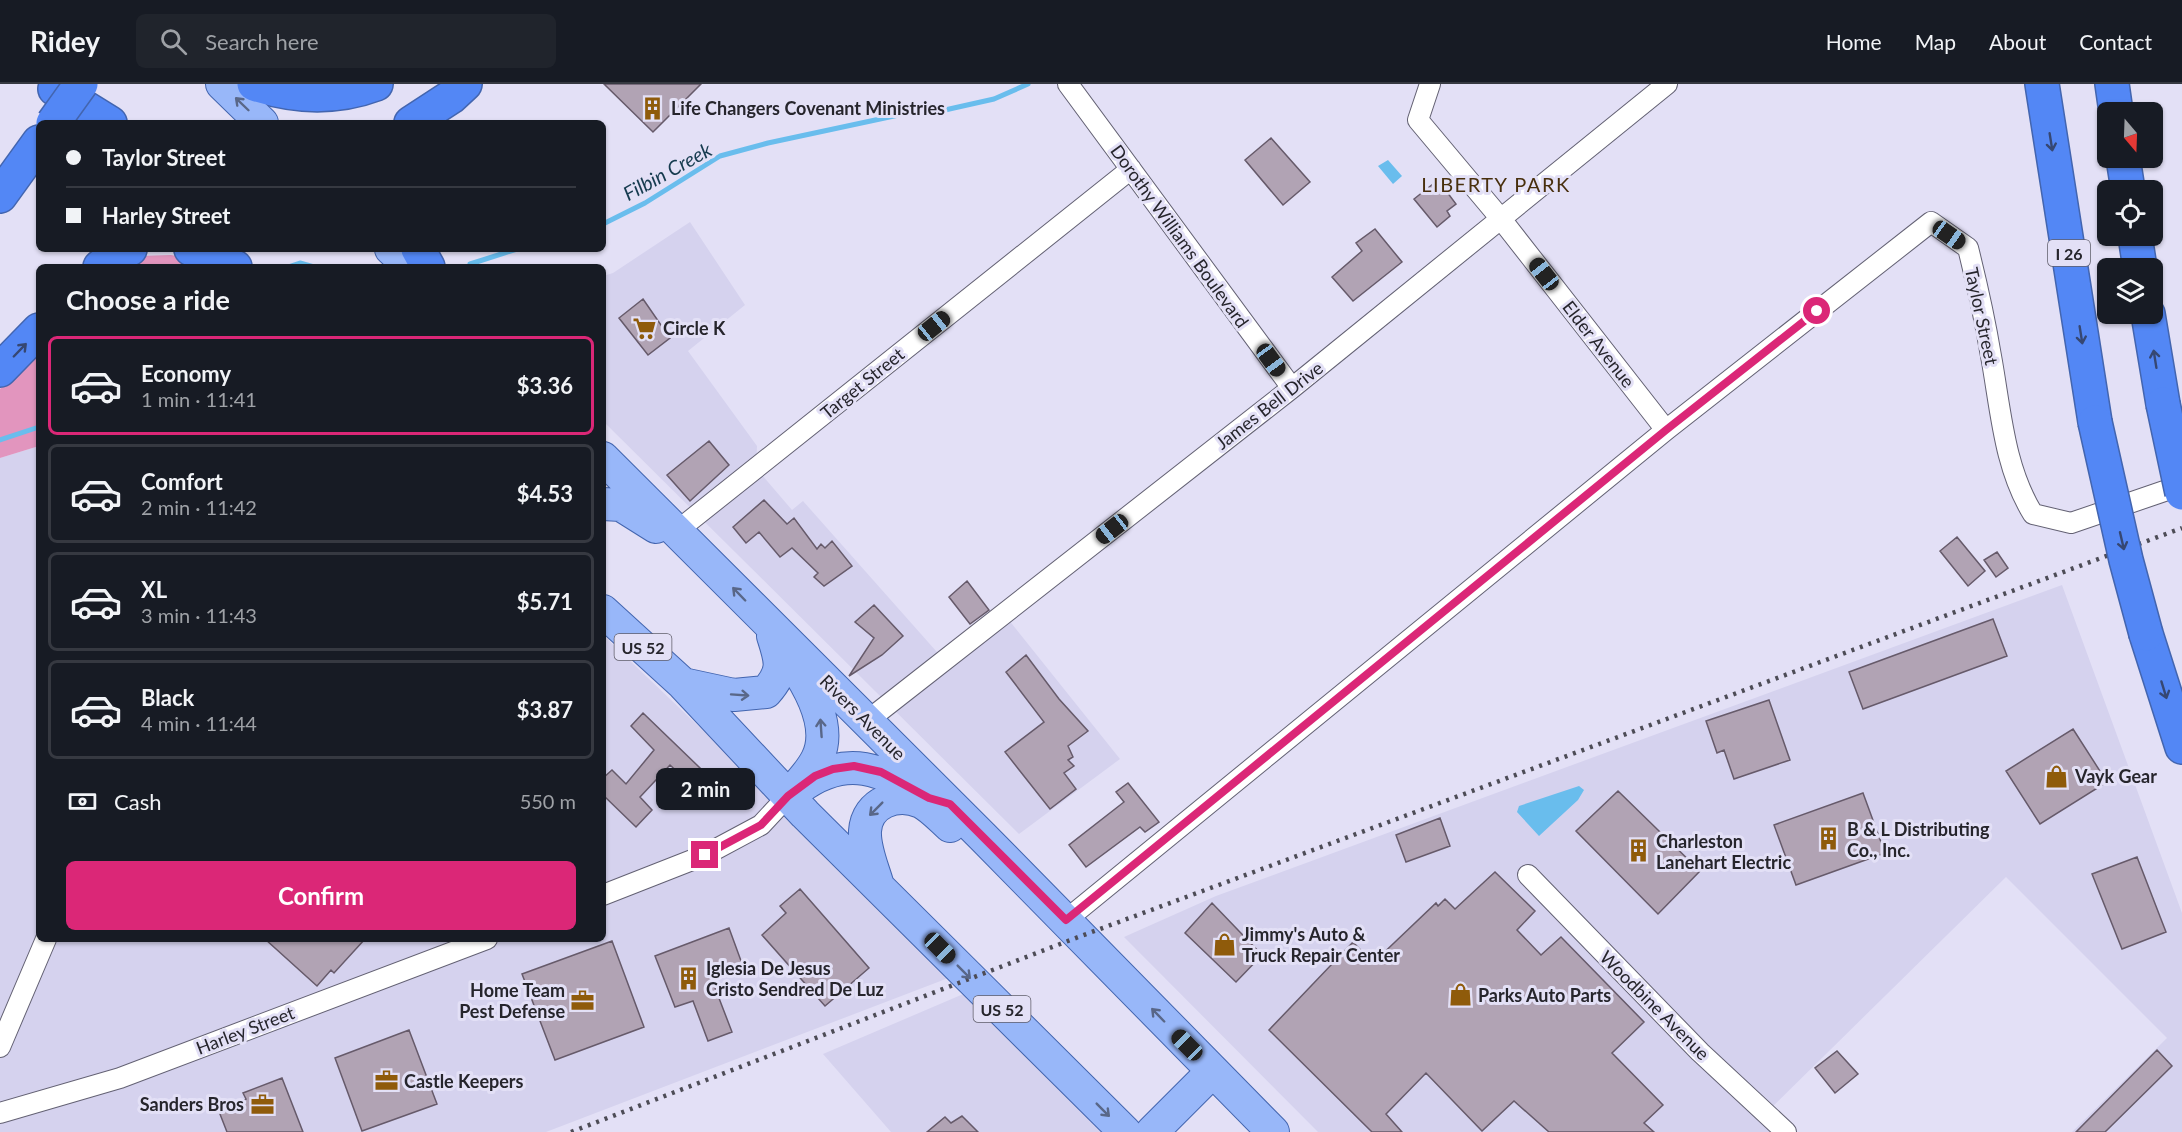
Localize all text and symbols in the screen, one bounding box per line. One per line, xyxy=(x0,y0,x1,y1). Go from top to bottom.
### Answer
search box xyxy=(136,14,556,68)
text: Ridey xyxy=(30,24,100,58)
icon: search xyxy=(157,25,190,58)
text: Search here xyxy=(205,28,319,55)
text: Home xyxy=(1826,29,1882,54)
text: Map xyxy=(1915,29,1956,54)
text: About xyxy=(1989,29,2046,54)
text: Contact xyxy=(2079,29,2152,54)
building icon: Life Changers Covenant Ministries xyxy=(640,95,666,121)
one-way arrow xyxy=(235,96,250,111)
place label: Life Changers Covenant Ministries xyxy=(671,97,945,119)
north arrow xyxy=(2097,102,2163,168)
map controls xyxy=(2097,102,2163,324)
one-way arrow xyxy=(2046,131,2057,151)
water label: Filbin Creek xyxy=(619,137,716,205)
street label: Dorothy Williams Boulevard xyxy=(1106,140,1254,332)
text: Taylor Street xyxy=(102,144,226,171)
district label: LIBERTY PARK xyxy=(1421,172,1571,196)
button: locate xyxy=(2097,180,2163,246)
text: Harley Street xyxy=(102,202,231,229)
car xyxy=(1929,217,1969,253)
road number: I 26 xyxy=(2048,240,2090,266)
car xyxy=(1526,254,1562,294)
button: layers xyxy=(2097,258,2163,324)
street label: Taylor Street xyxy=(1961,265,2003,367)
text: Choose a ride xyxy=(66,283,230,316)
street label: Elder Avenue xyxy=(1558,296,1640,392)
route start xyxy=(1803,297,1830,324)
car xyxy=(914,308,954,344)
supermarket icon: Circle K xyxy=(632,315,658,341)
place label: Circle K xyxy=(663,317,726,339)
one-way arrow xyxy=(2075,324,2086,344)
car xyxy=(1253,340,1289,380)
one-way arrow xyxy=(12,342,27,357)
street label: Target Street xyxy=(816,342,909,423)
one-way arrow xyxy=(2149,350,2160,369)
street label: James Bell Drive xyxy=(1211,356,1327,454)
icon: car xyxy=(69,359,123,413)
text: Economy xyxy=(141,360,231,387)
text: $3.36 xyxy=(517,372,573,399)
text: 1 min · 11:41 xyxy=(141,387,257,411)
icon: car xyxy=(69,467,123,521)
text: Comfort xyxy=(141,468,223,495)
text: $4.53 xyxy=(517,480,573,507)
text: 2 min · 11:42 xyxy=(141,495,257,519)
car xyxy=(1092,511,1132,547)
one-way arrow xyxy=(2116,531,2128,550)
icon: car xyxy=(69,575,123,629)
text: XL xyxy=(141,576,167,603)
one-way arrow xyxy=(732,587,746,602)
text: $5.71 xyxy=(517,588,573,615)
text: 3 min · 11:43 xyxy=(141,603,257,627)
road number: US 52 xyxy=(614,634,672,660)
street label: Rivers Avenue xyxy=(816,670,910,764)
one-way arrow xyxy=(2159,680,2170,699)
icon: car xyxy=(69,683,123,737)
text: Black xyxy=(141,684,194,711)
one-way arrow xyxy=(730,689,750,700)
text: $3.87 xyxy=(517,696,573,723)
text: 4 min · 11:44 xyxy=(141,711,257,735)
one-way arrow xyxy=(815,718,826,738)
shop icon: Vayk Gear xyxy=(2044,763,2070,789)
place label: Vayk Gear xyxy=(2074,765,2157,787)
callout: 2 min xyxy=(656,768,754,810)
text: 2 min xyxy=(681,777,730,801)
icon: cash xyxy=(66,785,99,818)
text: Cash xyxy=(114,788,161,815)
text: 550 m xyxy=(520,789,576,813)
one-way arrow xyxy=(868,802,883,816)
place label: B & L Distributing Co., Inc. xyxy=(1847,818,1990,861)
building icon: B & L Distributing Co., Inc. xyxy=(1816,826,1842,852)
place label: Charleston Lanehart Electric xyxy=(1656,830,1791,873)
building icon: Charleston Lanehart Electric xyxy=(1625,838,1651,864)
route end xyxy=(691,841,718,868)
button: Confirm xyxy=(66,861,576,930)
place label: Jimmy's Auto & Truck Repair Center xyxy=(1242,923,1400,966)
car xyxy=(921,929,959,967)
shop icon: Jimmy's Auto & Truck Repair Center xyxy=(1211,931,1237,957)
street label: Woodbine Avenue xyxy=(1596,946,1714,1064)
place label: Iglesia De Jesus Cristo Sendred De Luz xyxy=(706,957,884,1000)
building icon: Iglesia De Jesus Cristo Sendred De Luz xyxy=(675,965,701,991)
one-way arrow xyxy=(957,965,972,980)
place label: Home Team Pest Defense xyxy=(459,979,565,1022)
shop icon: Parks Auto Parts xyxy=(1447,982,1473,1008)
place label: Parks Auto Parts xyxy=(1478,984,1611,1006)
office icon: Home Team Pest Defense xyxy=(570,987,596,1013)
road number: US 52 xyxy=(974,996,1030,1022)
street label: Harley Street xyxy=(193,1001,298,1059)
one-way arrow xyxy=(1151,1008,1165,1023)
car xyxy=(1168,1026,1206,1064)
office icon: Castle Keepers xyxy=(373,1068,399,1094)
place label: Castle Keepers xyxy=(404,1070,524,1092)
office icon: Sanders Bros xyxy=(249,1091,275,1117)
place label: Sanders Bros xyxy=(140,1093,244,1115)
one-way arrow xyxy=(1095,1103,1110,1117)

